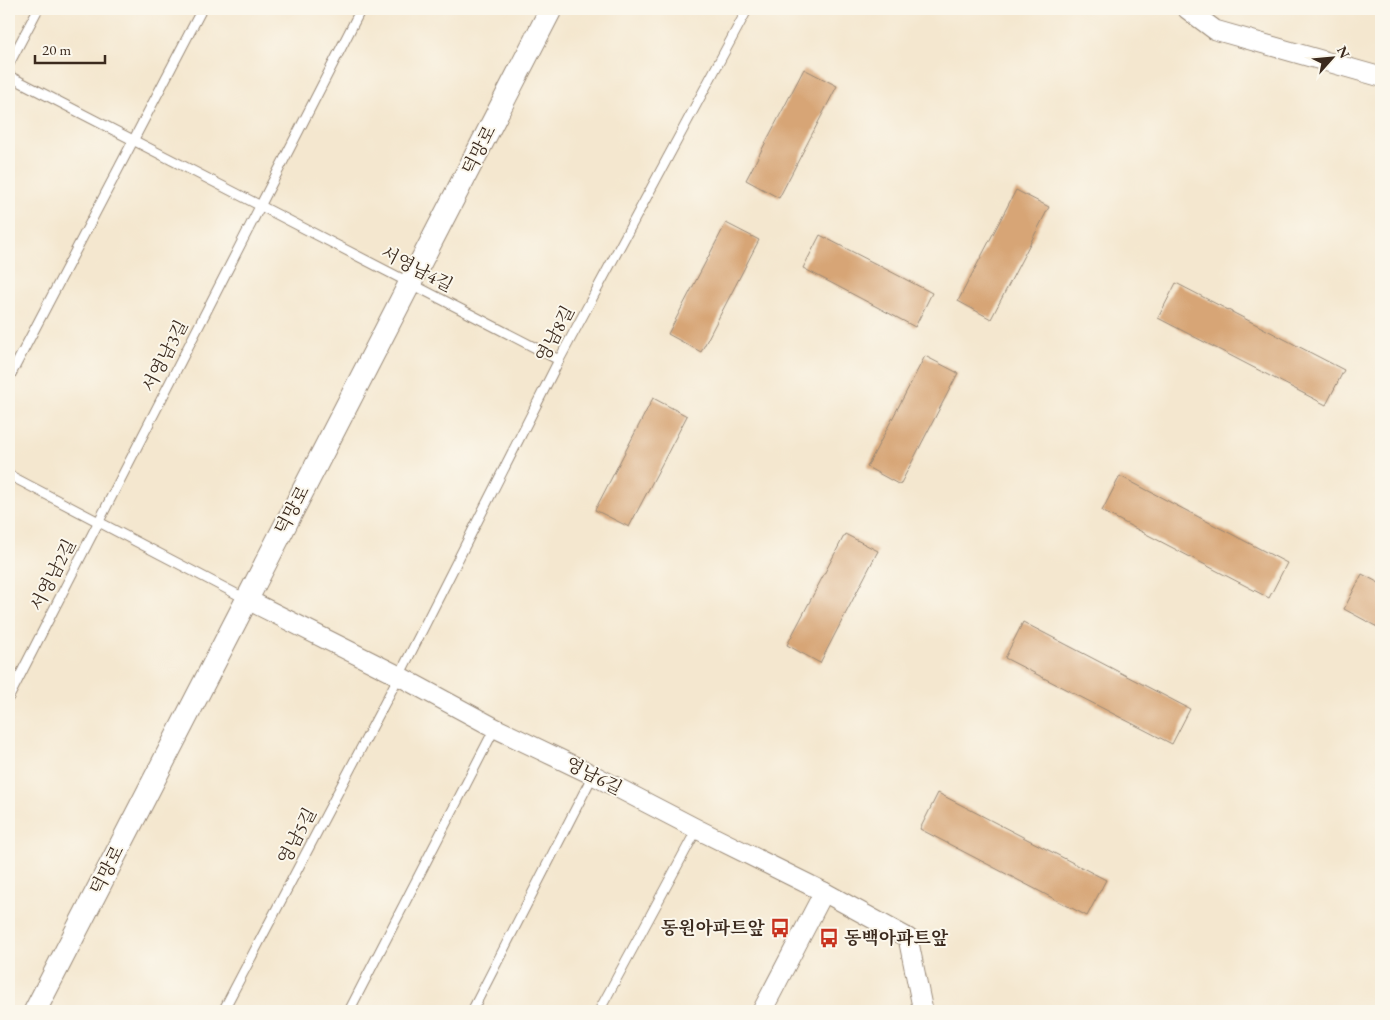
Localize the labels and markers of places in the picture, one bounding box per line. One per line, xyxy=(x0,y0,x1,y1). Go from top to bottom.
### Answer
place label: 동원아파트앞 xyxy=(661,916,766,939)
bus stop icon: 동원아파트앞 xyxy=(769,917,791,939)
place label: 동백아파트앞 xyxy=(844,926,949,949)
bus stop icon: 동백아파트앞 xyxy=(818,927,840,949)

